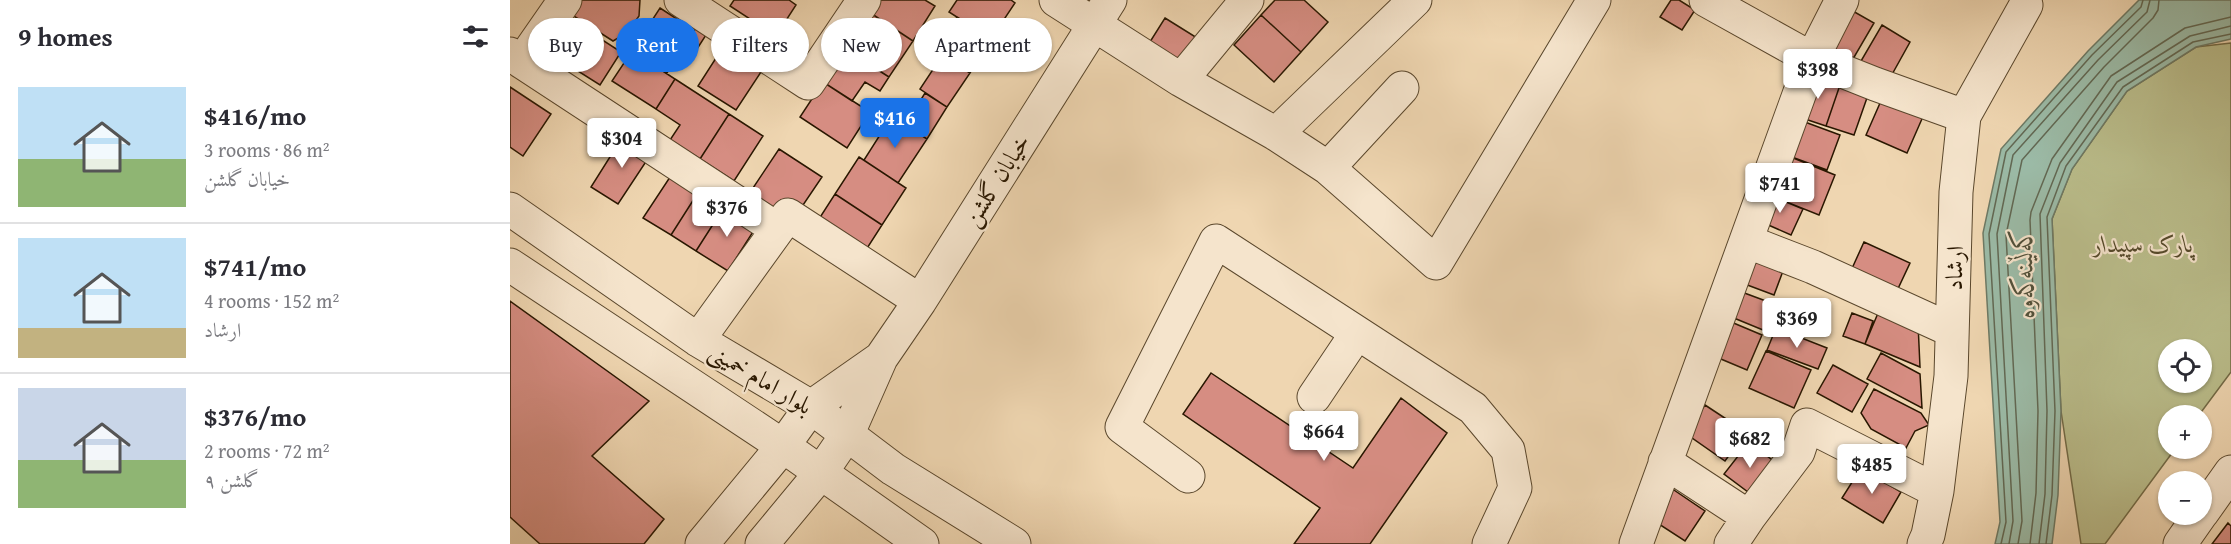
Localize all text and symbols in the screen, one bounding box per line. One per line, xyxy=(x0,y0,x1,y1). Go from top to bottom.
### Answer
text: 9 homes xyxy=(18,17,113,56)
chip: Buy xyxy=(528,18,604,72)
chip: Rent xyxy=(616,18,699,72)
chip: Filters xyxy=(711,18,809,72)
chip: New xyxy=(821,18,902,72)
chip: Apartment xyxy=(914,18,1052,72)
icon: filters xyxy=(459,20,492,53)
pin: $398 xyxy=(1782,49,1854,100)
text: $398 xyxy=(1797,54,1839,83)
text: $416/mo xyxy=(204,96,306,135)
pin: $416 xyxy=(859,98,931,149)
text: $416 xyxy=(874,103,916,132)
icon: home xyxy=(66,111,138,183)
pin: $304 xyxy=(586,118,658,169)
text: $304 xyxy=(601,123,643,152)
street label: خیابان گلشن xyxy=(954,127,1038,233)
text: 3 rooms · 86 m² xyxy=(204,135,330,164)
pin: $741 xyxy=(1744,163,1816,214)
text: خیابان گلشن xyxy=(204,164,290,193)
text: $741 xyxy=(1759,168,1801,197)
pin: $376 xyxy=(691,187,763,238)
text: $376 xyxy=(706,192,748,221)
water label: کەڵینەکەوە xyxy=(2002,225,2044,319)
park label: پارک سپیدار xyxy=(2090,226,2196,261)
street label: ارشاد xyxy=(1936,245,1972,291)
text: $741/mo xyxy=(204,247,306,286)
icon: home xyxy=(66,262,138,334)
text: 4 rooms · 152 m² xyxy=(204,286,339,315)
pin: $369 xyxy=(1761,298,1833,349)
text: $369 xyxy=(1776,303,1818,332)
text: ارشاد xyxy=(204,315,241,344)
street label: بلوار امام خمینی xyxy=(700,333,819,426)
map controls xyxy=(2158,339,2212,525)
button: locate xyxy=(2158,339,2212,393)
text: $376/mo xyxy=(204,397,306,436)
button: + xyxy=(2158,405,2212,459)
pin: $664 xyxy=(1288,411,1360,462)
icon: home xyxy=(66,412,138,484)
text: $664 xyxy=(1303,416,1345,445)
pin: $682 xyxy=(1714,418,1786,469)
text: $682 xyxy=(1729,423,1771,452)
text: 2 rooms · 72 m² xyxy=(204,436,330,465)
pin: $485 xyxy=(1836,444,1908,495)
text: $485 xyxy=(1851,449,1893,478)
text: گلشن ۹ xyxy=(204,465,259,494)
button: − xyxy=(2158,471,2212,525)

